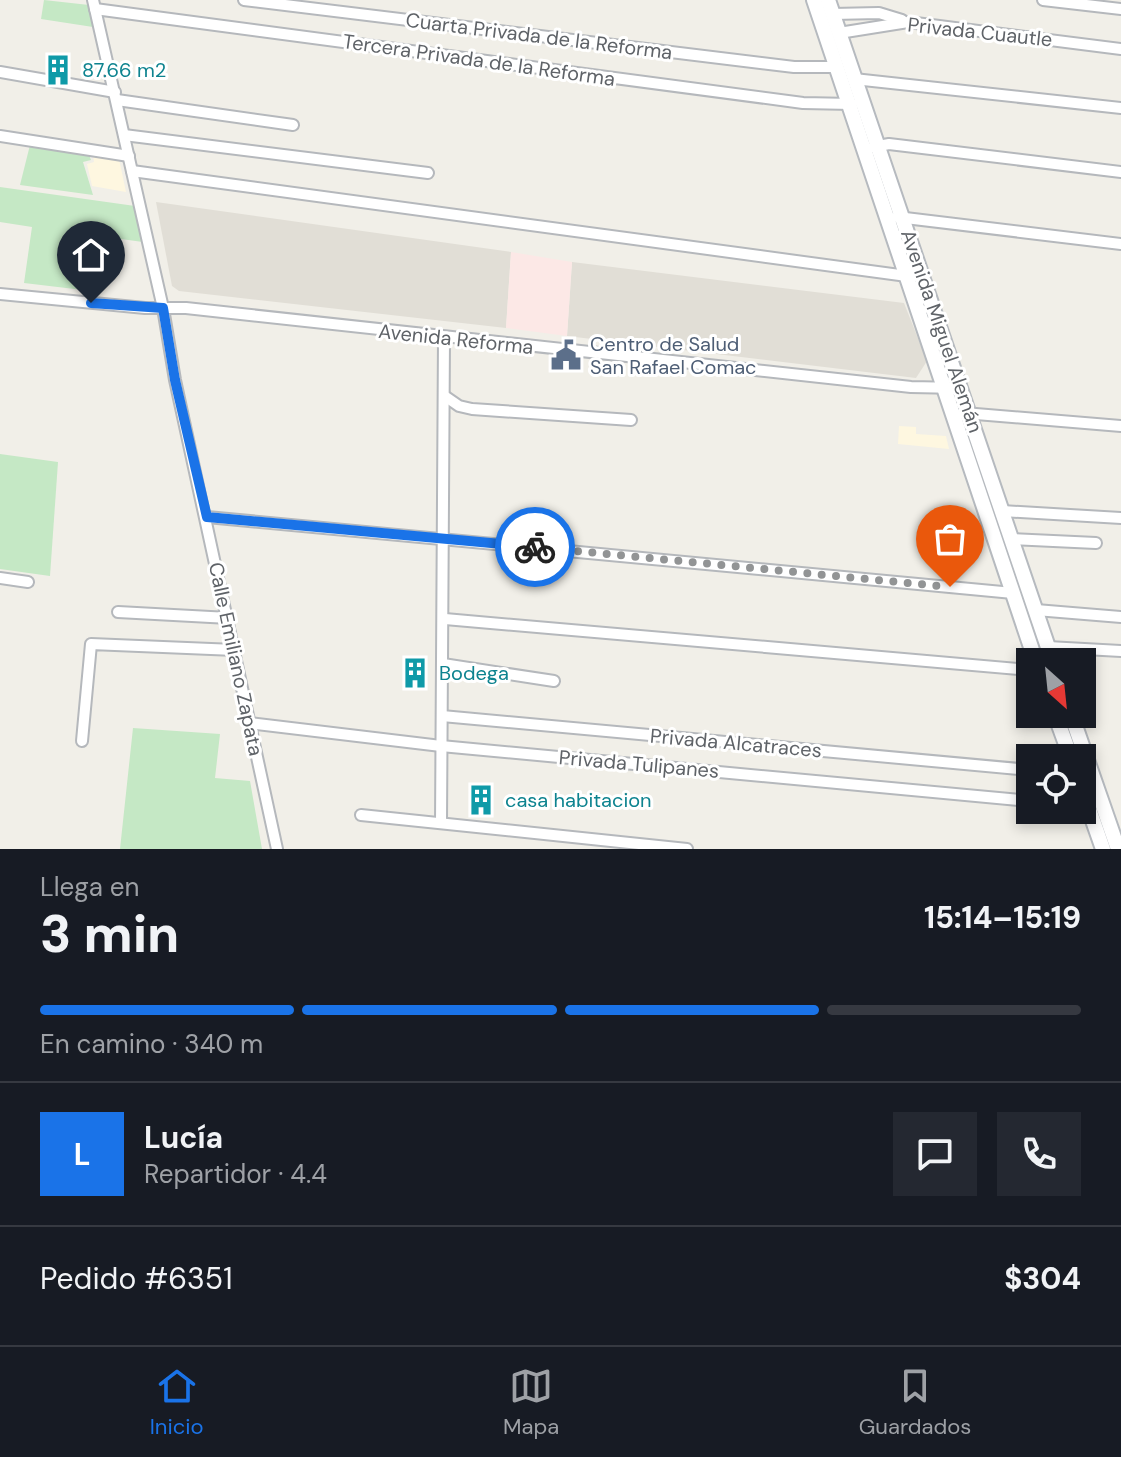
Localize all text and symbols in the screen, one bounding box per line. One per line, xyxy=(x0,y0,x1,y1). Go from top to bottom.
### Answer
street label: Cuarta Privada de la Reforma xyxy=(404,7,674,65)
street label: Privada Cuautle xyxy=(906,11,1054,53)
street label: Tercera Privada de la Reforma xyxy=(341,28,617,92)
building icon: 87.66 m2 xyxy=(41,53,75,87)
place label: 87.66 m2 xyxy=(82,57,166,83)
pin xyxy=(57,221,125,303)
street label: Avenida Miguel Alemán xyxy=(895,226,989,436)
icon: home xyxy=(69,233,113,277)
street label: Avenida Reforma xyxy=(377,318,535,360)
place label: Centro de Salud San Rafael Comac xyxy=(590,331,757,380)
public building icon: Centro de Salud San Rafael Comac xyxy=(549,338,583,372)
pin xyxy=(916,505,984,587)
courier xyxy=(495,507,575,587)
icon: bag xyxy=(928,517,972,561)
icon: bike xyxy=(513,525,557,569)
street label: Calle Emiliano Zapata xyxy=(203,560,269,758)
north arrow xyxy=(1016,648,1096,728)
map controls xyxy=(1016,648,1096,824)
building icon: Bodega xyxy=(398,656,432,690)
place label: Bodega xyxy=(439,660,509,686)
street label: Privada Alcatraces xyxy=(649,723,823,763)
street label: Privada Tulipanes xyxy=(558,744,720,784)
button: locate xyxy=(1016,744,1096,824)
building icon: casa habitacion xyxy=(464,783,498,817)
place label: casa habitacion xyxy=(505,787,652,813)
text: Llega en xyxy=(40,870,139,904)
text: 15:14–15:19 xyxy=(924,898,1081,937)
text: 3 min xyxy=(40,900,179,968)
text: En camino · 340 m xyxy=(40,1027,263,1061)
button: chat xyxy=(893,1112,977,1196)
button: phone xyxy=(997,1112,1081,1196)
text: Lucía xyxy=(144,1118,223,1157)
text: L xyxy=(74,1135,90,1174)
text: Repartidor · 4.4 xyxy=(144,1157,327,1191)
text: Pedido #6351 xyxy=(40,1259,233,1298)
text: $304 xyxy=(1004,1259,1081,1298)
tab: Inicio xyxy=(150,1364,204,1441)
tab: Mapa xyxy=(503,1364,559,1441)
tab: Guardados xyxy=(859,1364,971,1441)

